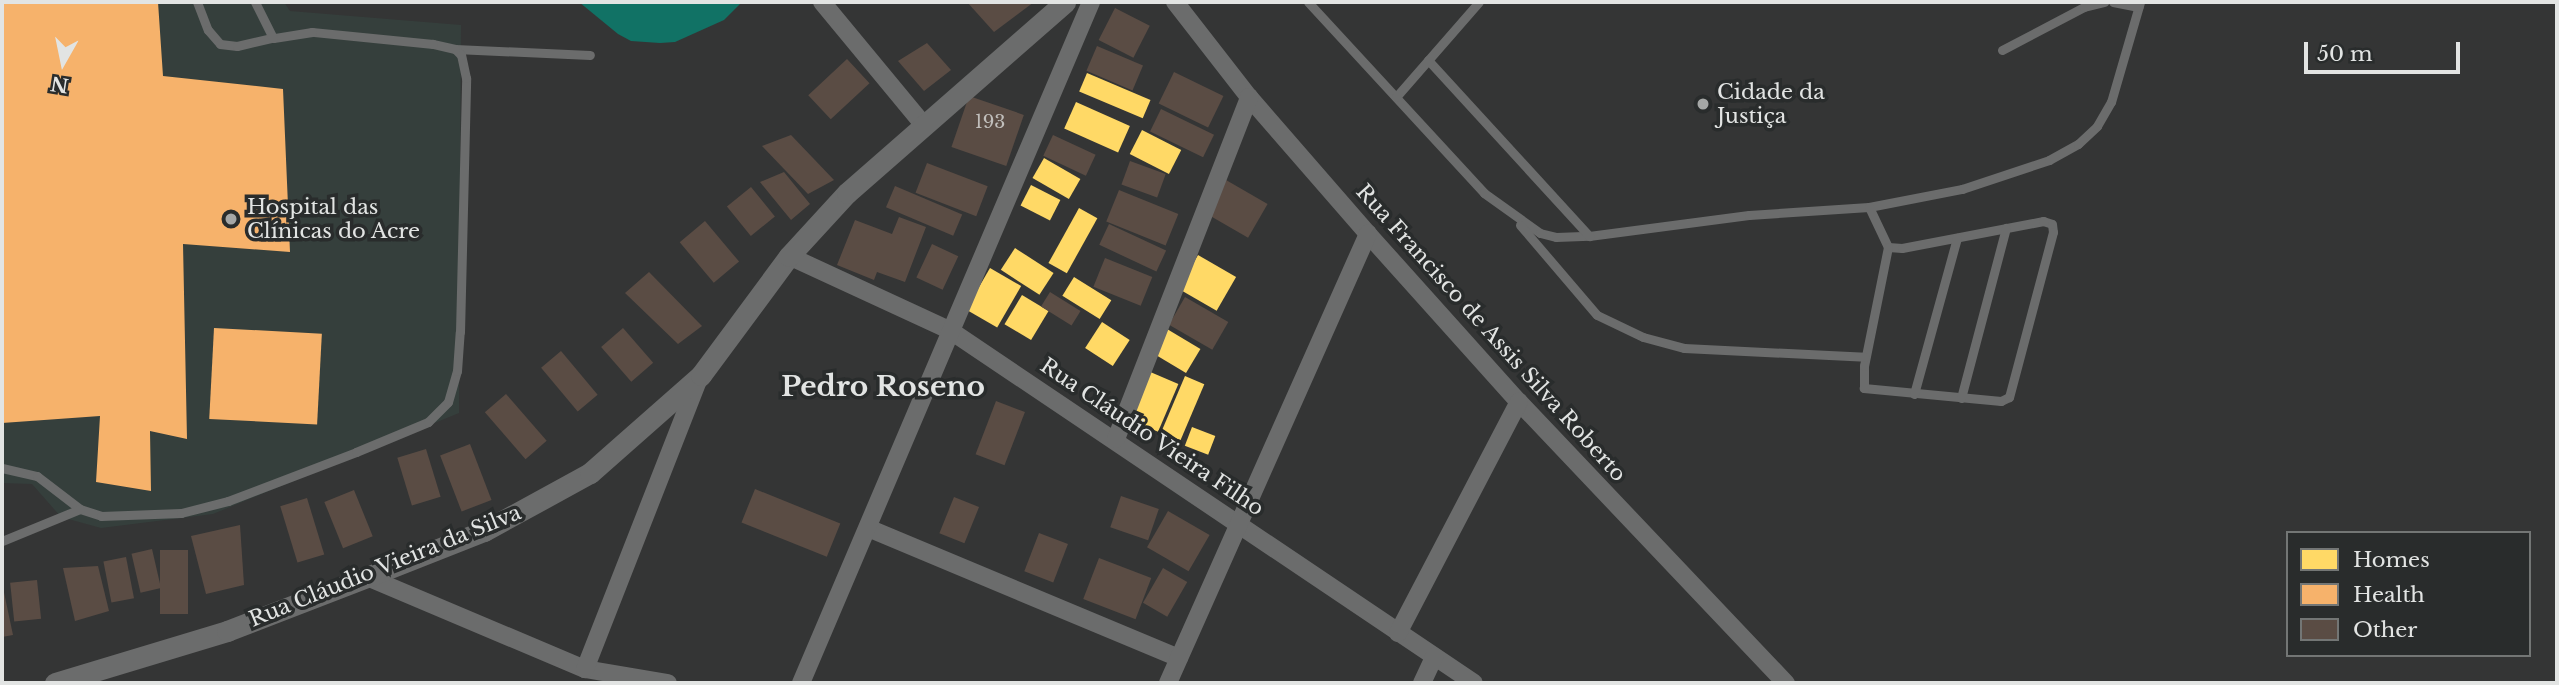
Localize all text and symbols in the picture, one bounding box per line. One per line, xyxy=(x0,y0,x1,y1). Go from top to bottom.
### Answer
north arrow xyxy=(28,28,98,98)
scale bar xyxy=(2307,28,2463,72)
text: 50 m xyxy=(2317,41,2372,67)
text: N xyxy=(49,71,70,97)
place label: Cidade da Justiça xyxy=(1717,79,1825,129)
marker: Cidade da Justiça xyxy=(1695,96,1711,112)
house number: 193 xyxy=(975,111,1005,133)
street label: Rua Francisco de Assis Silva Roberto xyxy=(1350,179,1632,487)
place label: Hospital das Clínicas do Acre xyxy=(247,194,421,244)
marker: Hospital das Clínicas do Acre xyxy=(221,209,241,229)
street label: Rua Cláudio Vieira Filho xyxy=(1035,352,1269,522)
district label: Pedro Roseno xyxy=(781,370,985,404)
street label: Rua Cláudio Vieira da Silva xyxy=(245,500,525,632)
legend xyxy=(2286,531,2531,657)
text: Homes xyxy=(2353,547,2430,573)
text: Health xyxy=(2353,582,2425,608)
text: Other xyxy=(2353,617,2417,643)

